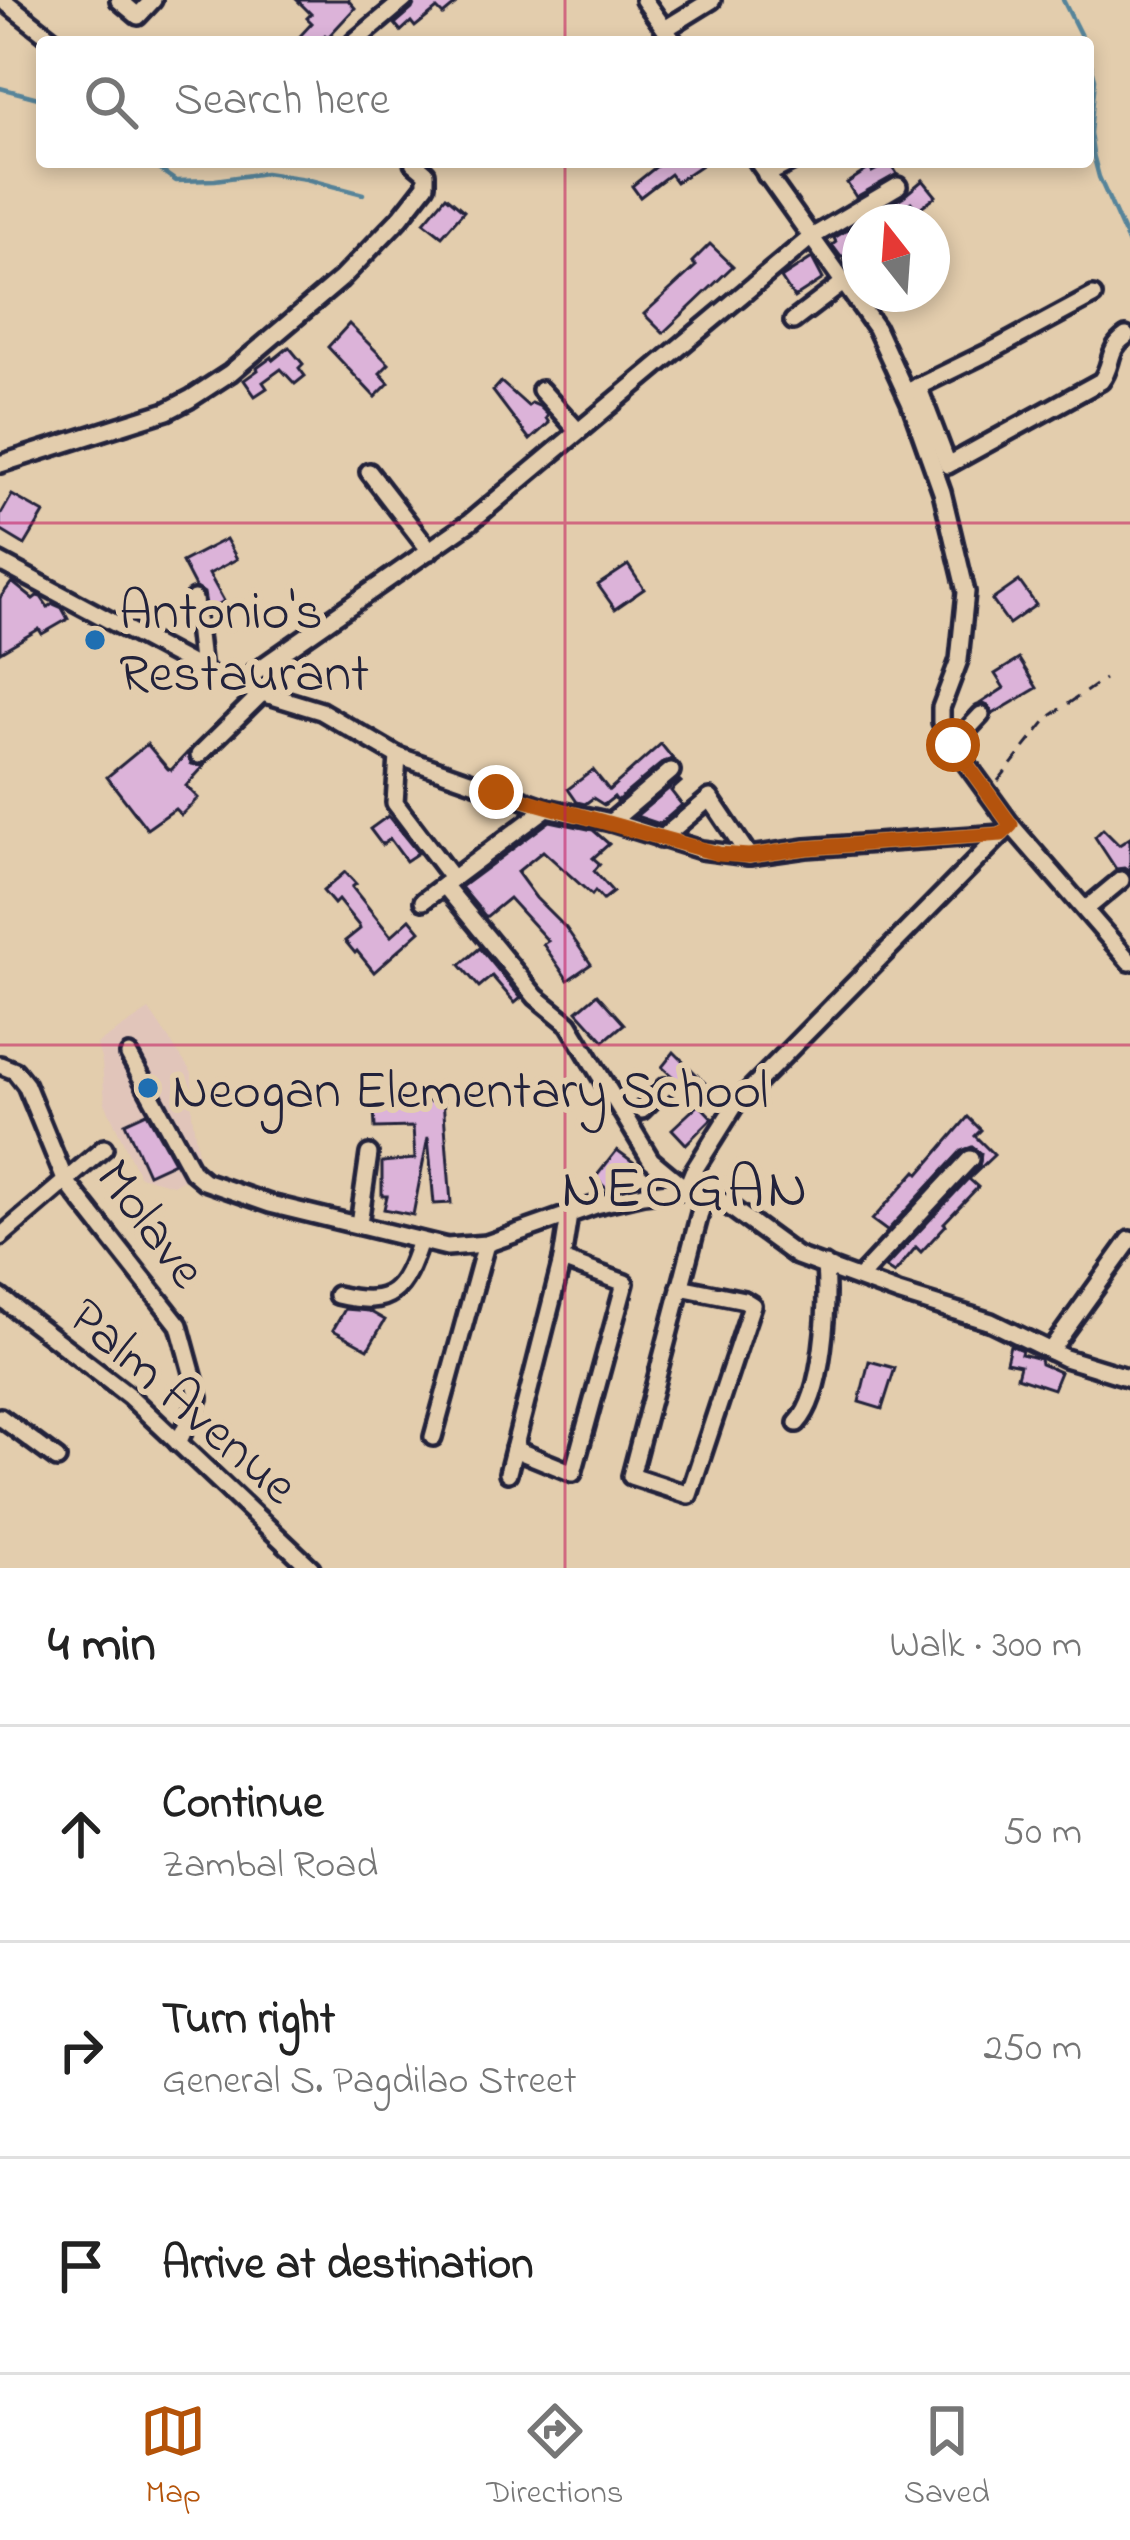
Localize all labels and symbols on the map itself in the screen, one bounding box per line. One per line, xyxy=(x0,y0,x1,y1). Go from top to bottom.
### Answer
north arrow xyxy=(842,204,950,312)
place label: Antonio's Restaurant xyxy=(119,576,369,716)
marker: Antonio's Restaurant xyxy=(82,627,108,653)
route start xyxy=(926,718,980,772)
route end xyxy=(469,765,523,819)
place label: Neogan Elementary School xyxy=(172,1055,768,1134)
marker: Neogan Elementary School xyxy=(135,1075,161,1101)
street label: Molave xyxy=(74,1145,223,1307)
district label: NEOGAN xyxy=(561,1148,811,1235)
street label: Palm Avenue xyxy=(49,1281,314,1526)

